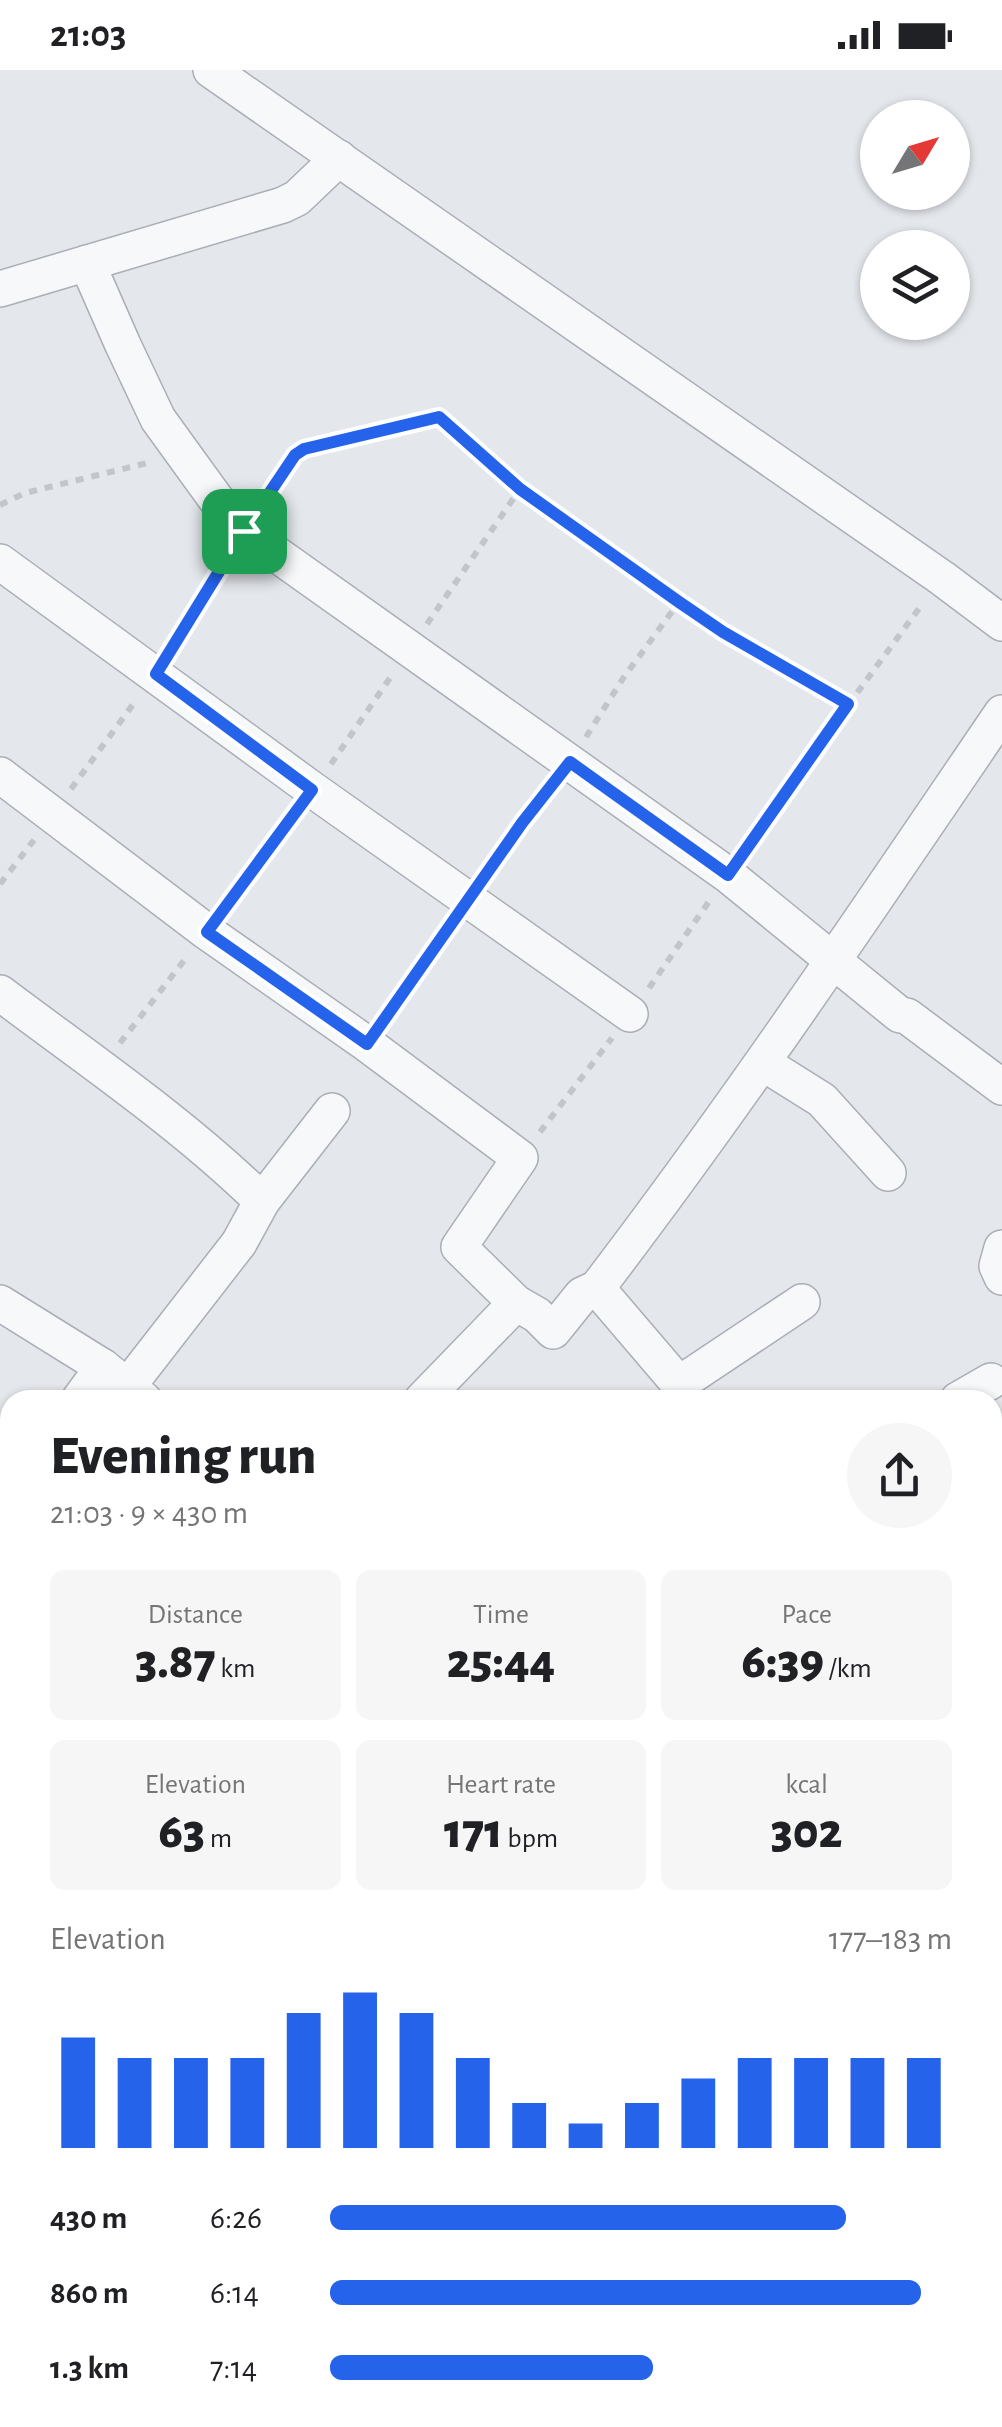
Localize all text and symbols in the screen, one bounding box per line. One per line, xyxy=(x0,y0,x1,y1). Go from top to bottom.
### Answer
text: 21:03 xyxy=(50,16,126,54)
north arrow xyxy=(860,100,970,210)
map controls xyxy=(860,100,970,340)
button: layers xyxy=(860,230,970,340)
pin xyxy=(202,489,287,574)
icon: arrive xyxy=(217,504,272,559)
button: share xyxy=(847,1423,952,1528)
text: Evening run xyxy=(50,1429,316,1484)
text: 21:03 · 9 × 430 m xyxy=(50,1497,248,1529)
text: Distance xyxy=(148,1601,243,1629)
text: Time xyxy=(473,1601,529,1629)
text: Pace xyxy=(781,1601,832,1629)
text: 3.87 xyxy=(135,1637,216,1687)
text: 25:44 xyxy=(447,1637,555,1687)
text: 6:39 xyxy=(742,1637,824,1687)
text: km xyxy=(216,1655,255,1683)
text: /km xyxy=(824,1655,872,1683)
text: Elevation xyxy=(145,1771,246,1799)
text: Heart rate xyxy=(446,1771,556,1799)
text: kcal xyxy=(785,1771,828,1799)
text: 63 xyxy=(159,1807,205,1857)
text: 171 xyxy=(444,1807,503,1857)
text: 302 xyxy=(771,1807,843,1857)
text: m xyxy=(205,1825,232,1853)
text: bpm xyxy=(503,1825,558,1853)
text: Elevation xyxy=(50,1923,166,1955)
text: 177–183 m xyxy=(829,1923,952,1955)
text: 430 m xyxy=(50,2202,127,2234)
text: 6:26 xyxy=(210,2202,262,2234)
text: 860 m xyxy=(50,2277,129,2309)
text: 6:14 xyxy=(210,2277,259,2309)
text: 1.3 km xyxy=(50,2352,129,2384)
text: 7:14 xyxy=(210,2352,257,2384)

